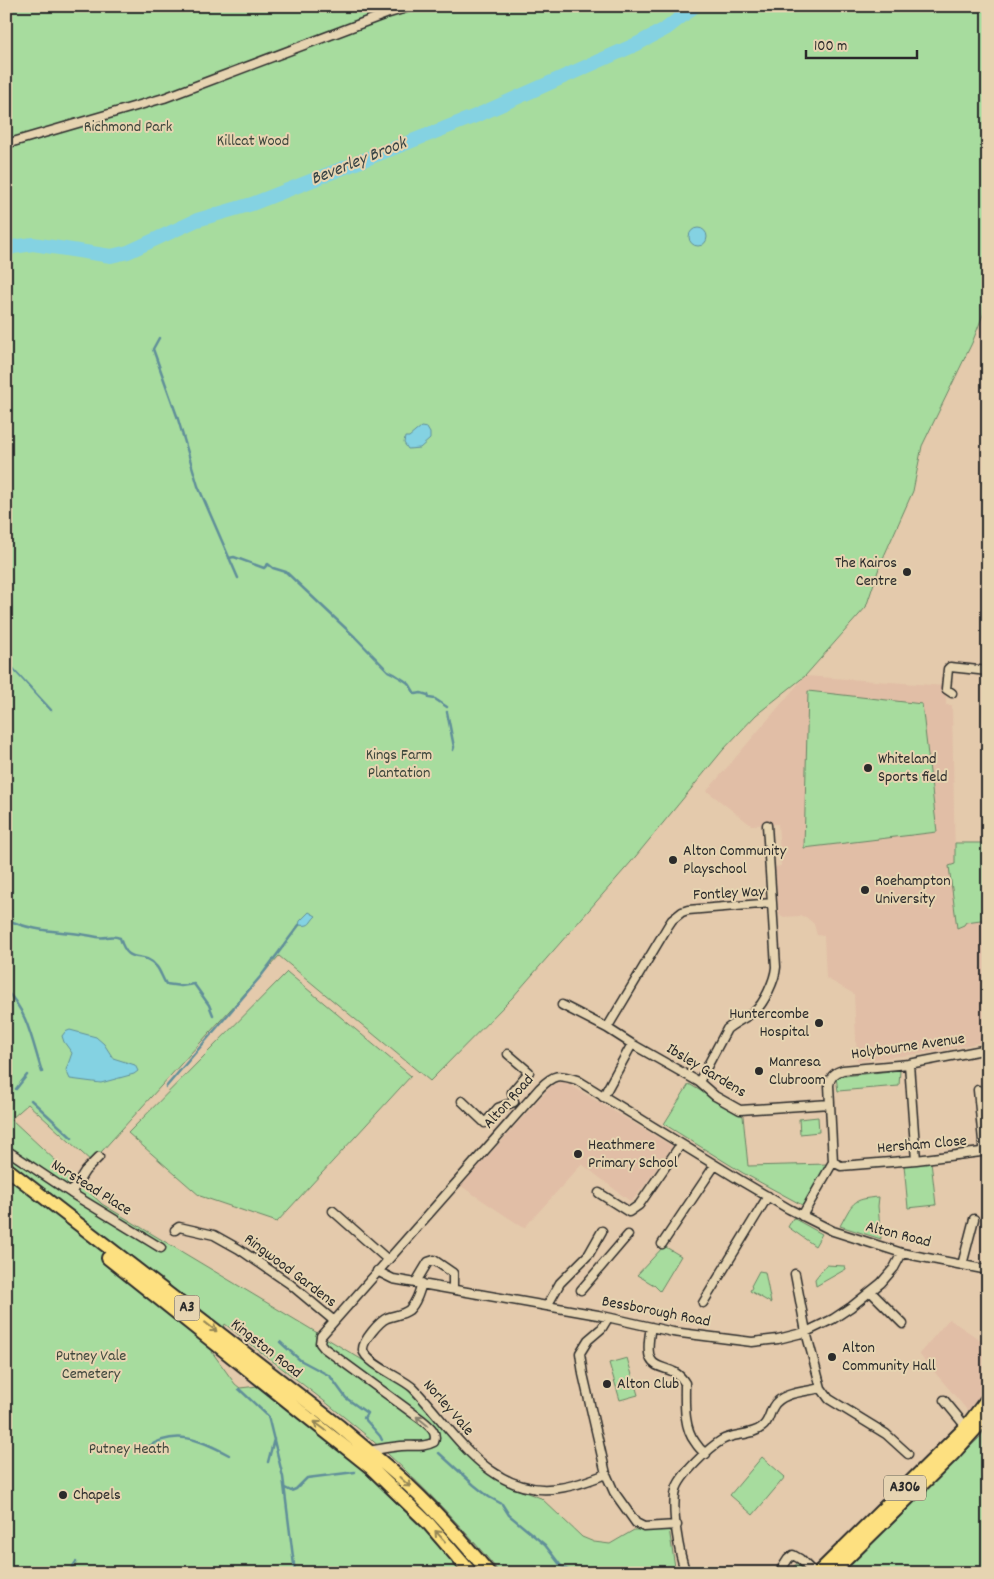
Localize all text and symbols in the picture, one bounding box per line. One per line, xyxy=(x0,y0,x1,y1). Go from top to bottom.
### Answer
scale bar xyxy=(806,28,918,60)
text: 100 m xyxy=(814,36,847,58)
park label: Richmond Park xyxy=(84,116,172,139)
park label: Killcat Wood xyxy=(217,130,289,153)
water label: Beverley Brook xyxy=(308,131,412,192)
place label: The Kairos Centre xyxy=(835,552,897,593)
marker: The Kairos Centre xyxy=(901,566,913,578)
park label: Kings Farm Plantation xyxy=(366,744,432,785)
place label: Whiteland Sports field xyxy=(878,748,948,789)
marker: Whiteland Sports field xyxy=(862,762,874,774)
place label: Alton Community Playschool xyxy=(683,840,787,881)
marker: Alton Community Playschool xyxy=(667,854,679,866)
place label: Roehampton University xyxy=(875,870,951,911)
street label: Fontley Way xyxy=(693,881,766,907)
marker: Roehampton University xyxy=(859,884,871,896)
place label: Huntercombe Hospital xyxy=(729,1003,809,1044)
marker: Huntercombe Hospital xyxy=(813,1017,825,1029)
street label: Holybourne Avenue xyxy=(850,1028,966,1066)
street label: Ibsley Gardens xyxy=(662,1038,751,1104)
place label: Manresa Clubroom xyxy=(769,1051,826,1092)
marker: Manresa Clubroom xyxy=(753,1065,765,1077)
street label: Alton Road xyxy=(478,1070,540,1134)
street label: Hersham Close xyxy=(876,1130,968,1160)
place label: Heathmere Primary School xyxy=(588,1134,678,1175)
marker: Heathmere Primary School xyxy=(572,1148,584,1160)
street label: Norstead Place xyxy=(46,1154,136,1222)
street label: Alton Road xyxy=(863,1216,933,1254)
street label: Ringwood Gardens xyxy=(239,1228,341,1314)
street label: Bessborough Road xyxy=(600,1290,712,1334)
road number: A3 xyxy=(174,1296,200,1320)
street label: Kingston Road xyxy=(225,1314,307,1384)
one-way arrow xyxy=(204,1321,217,1332)
place label: Alton Community Hall xyxy=(842,1337,936,1378)
park label: Putney Vale Cemetery xyxy=(56,1345,126,1386)
marker: Alton Community Hall xyxy=(826,1351,838,1363)
place label: Alton Club xyxy=(617,1373,679,1396)
street label: Norley Vale xyxy=(417,1375,479,1441)
marker: Alton Club xyxy=(601,1378,613,1390)
one-way arrow xyxy=(416,1415,429,1426)
one-way arrow xyxy=(313,1421,327,1431)
park label: Putney Heath xyxy=(89,1438,169,1461)
road number: A306 xyxy=(884,1476,926,1500)
one-way arrow xyxy=(398,1477,411,1488)
place label: Chapels xyxy=(73,1484,121,1507)
marker: Chapels xyxy=(57,1489,69,1501)
one-way arrow xyxy=(434,1529,445,1542)

